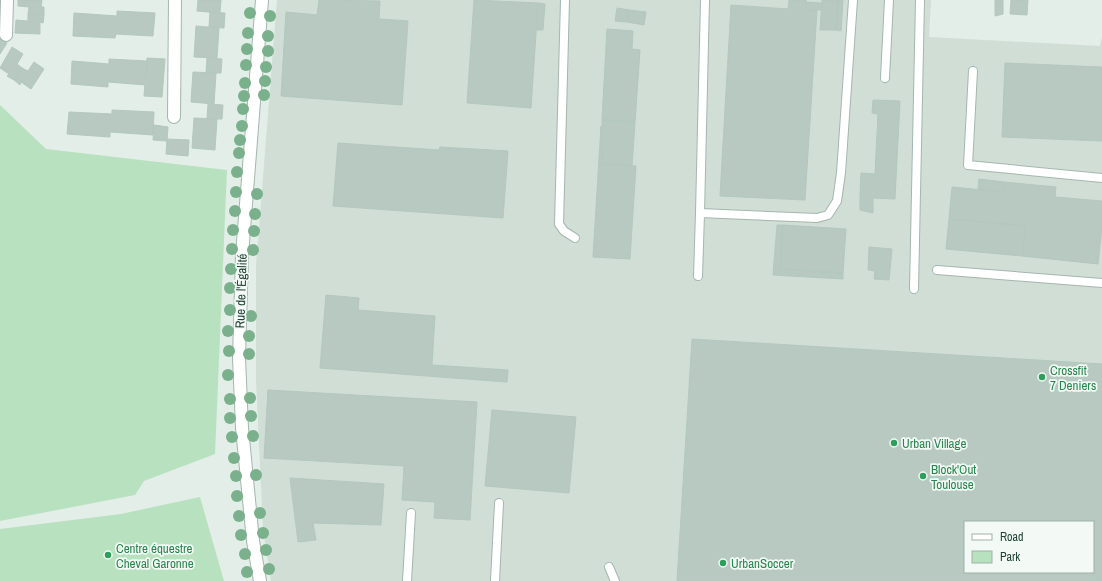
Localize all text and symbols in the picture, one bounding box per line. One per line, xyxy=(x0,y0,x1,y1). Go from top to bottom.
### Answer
street label: Rue de l'Égalité xyxy=(231,253,251,329)
place label: Crossfit 7 Deniers xyxy=(1050,362,1096,394)
marker: Crossfit 7 Deniers xyxy=(1037,372,1047,382)
place label: Urban Village xyxy=(902,435,966,452)
marker: Urban Village xyxy=(889,438,899,448)
place label: Block'Out Toulouse xyxy=(931,461,976,493)
marker: Block'Out Toulouse xyxy=(918,471,928,481)
legend xyxy=(964,521,1094,573)
text: Road xyxy=(1000,529,1024,545)
place label: Centre équestre Cheval Garonne xyxy=(116,540,194,572)
text: Park xyxy=(1000,549,1020,565)
marker: Centre équestre Cheval Garonne xyxy=(103,550,113,560)
place label: UrbanSoccer xyxy=(731,555,794,572)
marker: UrbanSoccer xyxy=(718,558,728,568)

